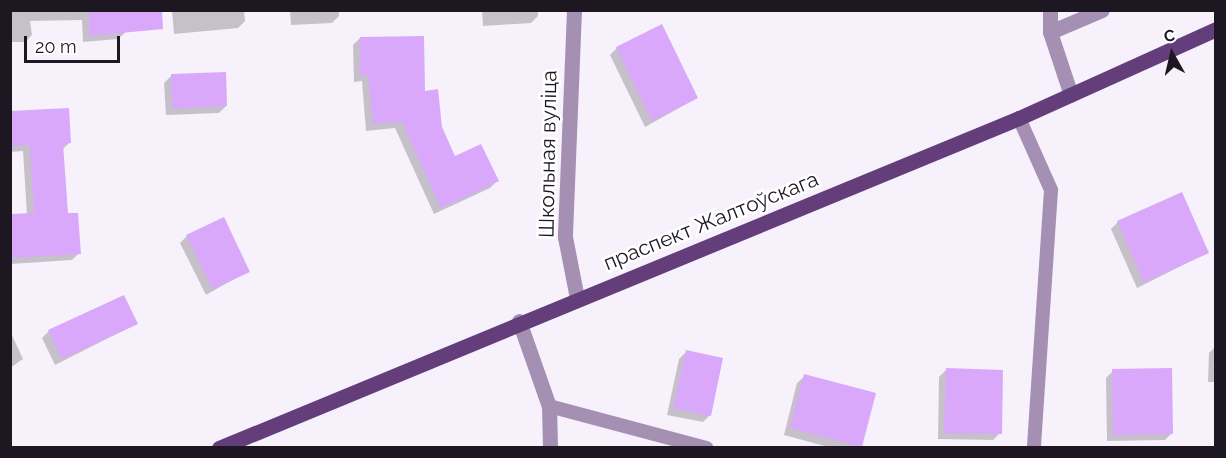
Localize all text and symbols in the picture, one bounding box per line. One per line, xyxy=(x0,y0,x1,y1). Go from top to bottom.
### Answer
scale bar xyxy=(27,24,123,62)
north arrow xyxy=(1142,24,1202,84)
text: С xyxy=(1163,26,1176,46)
text: 20 m xyxy=(35,36,77,57)
street label: Школьная вуліца xyxy=(534,70,562,238)
street label: праспект Жалтоўскага xyxy=(600,166,822,276)

